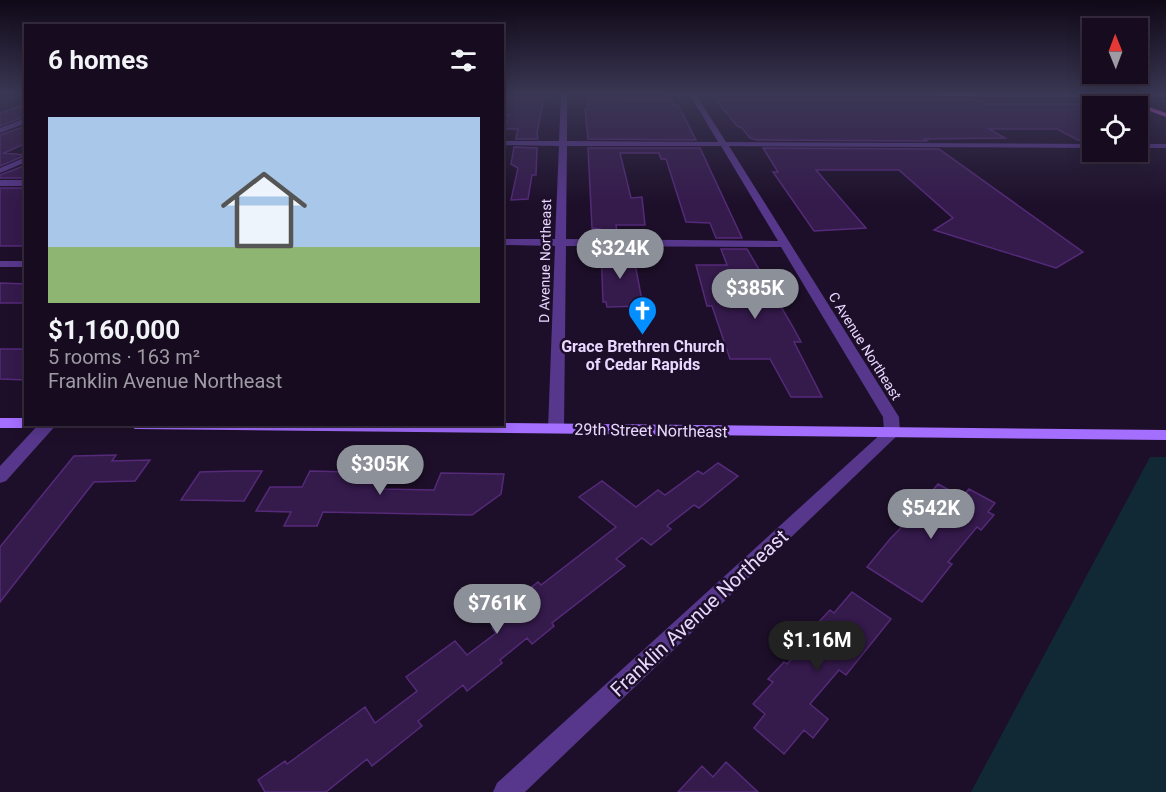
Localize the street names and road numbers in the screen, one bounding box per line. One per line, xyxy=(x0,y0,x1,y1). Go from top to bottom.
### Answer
street label: D Avenue Northeast xyxy=(536,198,554,323)
street label: C Avenue Northeast xyxy=(825,289,905,403)
street label: 29th Street Northeast xyxy=(574,420,728,441)
street label: Franklin Avenue Northeast xyxy=(605,524,793,702)

